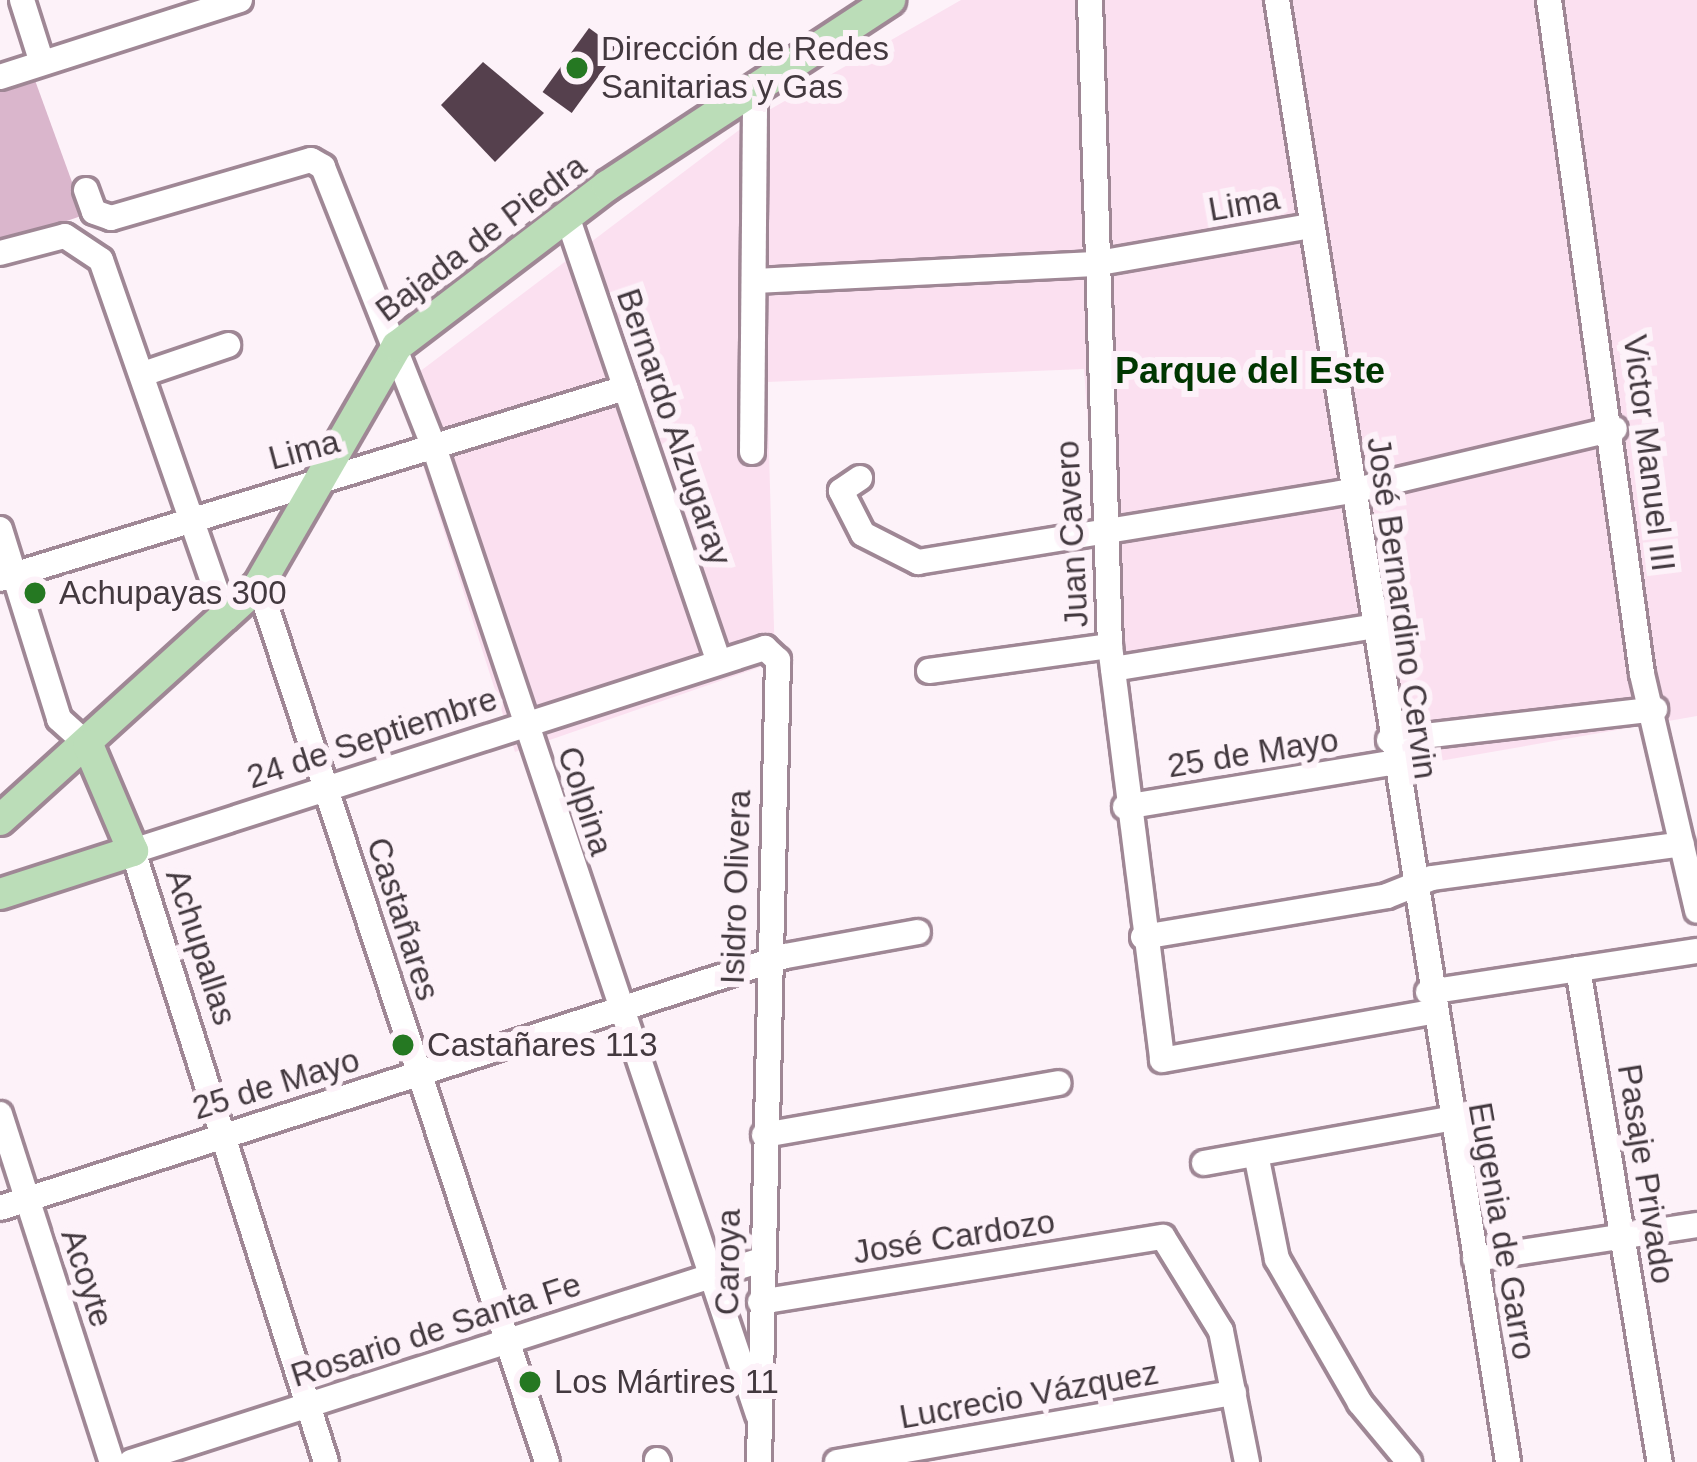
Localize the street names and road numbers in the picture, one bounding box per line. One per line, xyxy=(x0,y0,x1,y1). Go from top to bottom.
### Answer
street label: Bajada de Piedra xyxy=(368,146,594,330)
street label: Lima xyxy=(1205,178,1283,230)
street label: Bernardo Alzugaray xyxy=(608,283,740,571)
street label: Victor Manuel III xyxy=(1615,333,1683,573)
street label: Lima xyxy=(264,422,344,478)
street label: José Bernardino Cervin xyxy=(1358,435,1446,781)
street label: Juan Cavero xyxy=(1047,440,1097,628)
street label: 24 de Septiembre xyxy=(242,679,502,797)
street label: 25 de Mayo xyxy=(1165,720,1341,786)
street label: Colpina xyxy=(549,742,621,860)
street label: Isidro Olivera xyxy=(713,789,759,985)
street label: Castañares xyxy=(358,833,448,1005)
street label: Achupallas xyxy=(157,864,245,1030)
street label: 25 de Mayo xyxy=(188,1040,364,1128)
street label: Pasaje Privado xyxy=(1609,1061,1683,1287)
street label: Eugenia de Garro xyxy=(1460,1099,1544,1363)
street label: José Cardozo xyxy=(850,1202,1058,1272)
street label: Caroya xyxy=(707,1208,749,1316)
street label: Acoyte xyxy=(53,1224,121,1332)
street label: Rosario de Santa Fe xyxy=(286,1264,586,1396)
street label: Lucrecio Vázquez xyxy=(896,1353,1162,1437)

